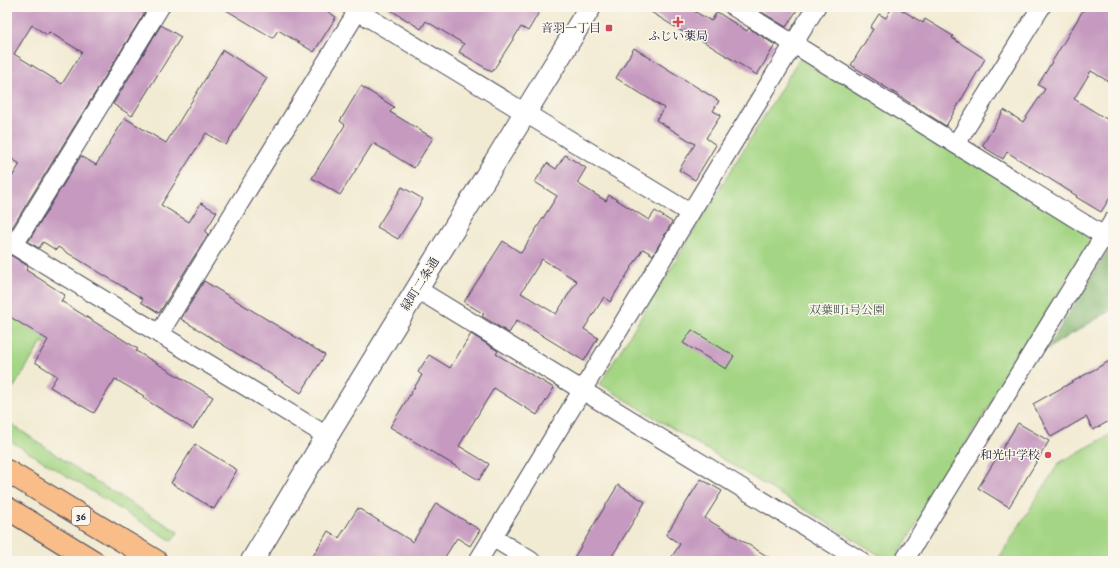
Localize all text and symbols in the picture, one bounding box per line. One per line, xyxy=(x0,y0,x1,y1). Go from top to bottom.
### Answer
marker: ふじい薬局 xyxy=(673,17,683,27)
place label: 音羽一丁目 xyxy=(541,20,601,36)
marker: 音羽一丁目 xyxy=(604,23,614,33)
place label: ふじい薬局 xyxy=(648,28,708,44)
street label: 緑町二条通 xyxy=(397,254,443,314)
park label: 双葉町1号公園 xyxy=(809,302,885,318)
place label: 和光中学校 xyxy=(980,447,1040,463)
marker: 和光中学校 xyxy=(1043,450,1053,460)
road number: 36 xyxy=(72,507,90,525)

